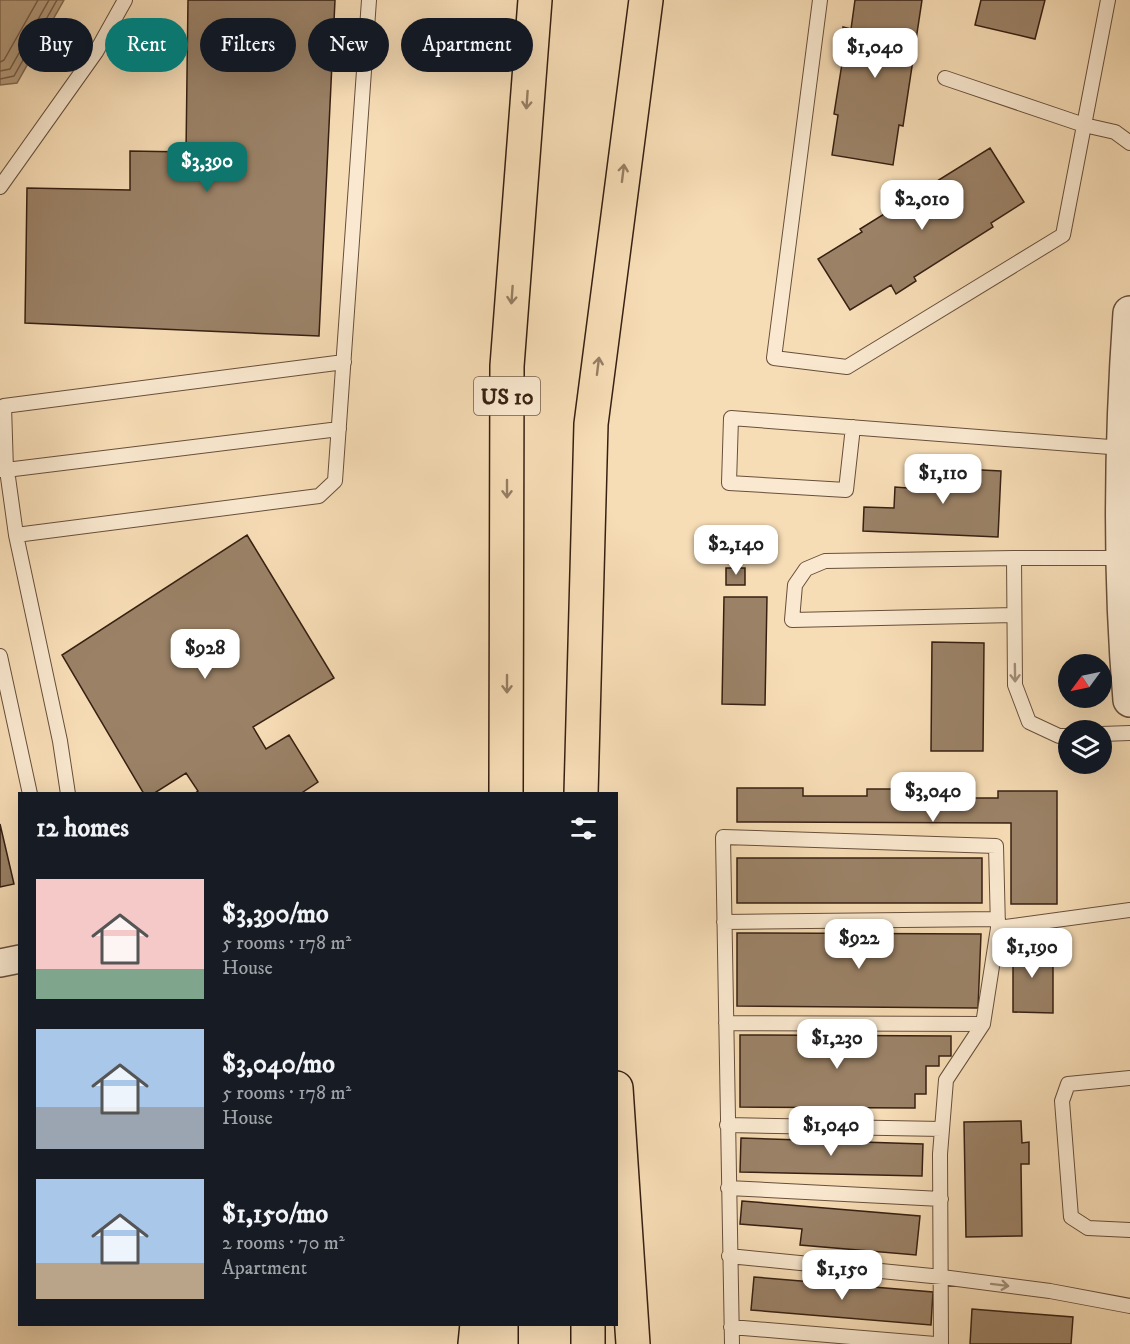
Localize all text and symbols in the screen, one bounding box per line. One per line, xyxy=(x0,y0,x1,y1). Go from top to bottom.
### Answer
chip: Buy xyxy=(18,18,93,72)
chip: Rent xyxy=(105,18,188,72)
chip: Filters xyxy=(200,18,296,72)
chip: New xyxy=(308,18,389,72)
chip: Apartment xyxy=(401,18,533,72)
pin: $1,040 xyxy=(826,28,924,79)
text: $1,040 xyxy=(847,35,903,60)
one-way arrow xyxy=(521,90,532,110)
pin: $3,390 xyxy=(158,142,256,193)
text: $3,390 xyxy=(181,149,233,174)
one-way arrow xyxy=(618,163,629,183)
pin: $2,010 xyxy=(873,180,971,231)
text: $2,010 xyxy=(894,187,950,212)
one-way arrow xyxy=(506,284,517,304)
one-way arrow xyxy=(593,357,604,376)
road number: US 10 xyxy=(474,377,540,415)
pin: $1,110 xyxy=(894,454,992,505)
text: $1,110 xyxy=(918,461,968,486)
one-way arrow xyxy=(501,479,513,499)
pin: $2,140 xyxy=(687,525,785,576)
text: $2,140 xyxy=(708,532,764,557)
pin: $928 xyxy=(169,629,241,680)
text: $928 xyxy=(185,636,225,661)
north arrow xyxy=(1058,654,1112,708)
map controls xyxy=(1058,654,1112,774)
one-way arrow xyxy=(1009,663,1021,683)
one-way arrow xyxy=(501,674,513,694)
button: layers xyxy=(1058,720,1112,774)
pin: $3,040 xyxy=(884,772,982,823)
text: $3,040 xyxy=(905,779,961,804)
text: 12 homes xyxy=(36,812,129,845)
icon: filters xyxy=(567,812,600,845)
text: $3,390/mo xyxy=(222,898,329,931)
icon: home xyxy=(84,903,156,975)
pin: $922 xyxy=(823,919,895,970)
text: $922 xyxy=(839,926,879,951)
pin: $1,190 xyxy=(983,928,1081,979)
text: 5 rooms · 178 m² xyxy=(222,931,351,956)
text: $1,190 xyxy=(1006,935,1058,960)
text: House xyxy=(222,956,273,981)
pin: $1,230 xyxy=(788,1019,886,1070)
text: $1,230 xyxy=(811,1026,863,1051)
text: $3,040/mo xyxy=(222,1048,335,1081)
icon: home xyxy=(84,1053,156,1125)
text: 5 rooms · 178 m² xyxy=(222,1081,351,1106)
text: House xyxy=(222,1106,273,1131)
pin: $1,040 xyxy=(782,1106,880,1157)
text: $1,040 xyxy=(803,1113,859,1138)
text: $1,150/mo xyxy=(222,1198,328,1231)
icon: home xyxy=(84,1203,156,1275)
text: 2 rooms · 70 m² xyxy=(222,1231,345,1256)
pin: $1,150 xyxy=(793,1250,891,1301)
text: Apartment xyxy=(222,1256,307,1281)
text: $1,150 xyxy=(816,1257,868,1282)
one-way arrow xyxy=(990,1279,1010,1290)

